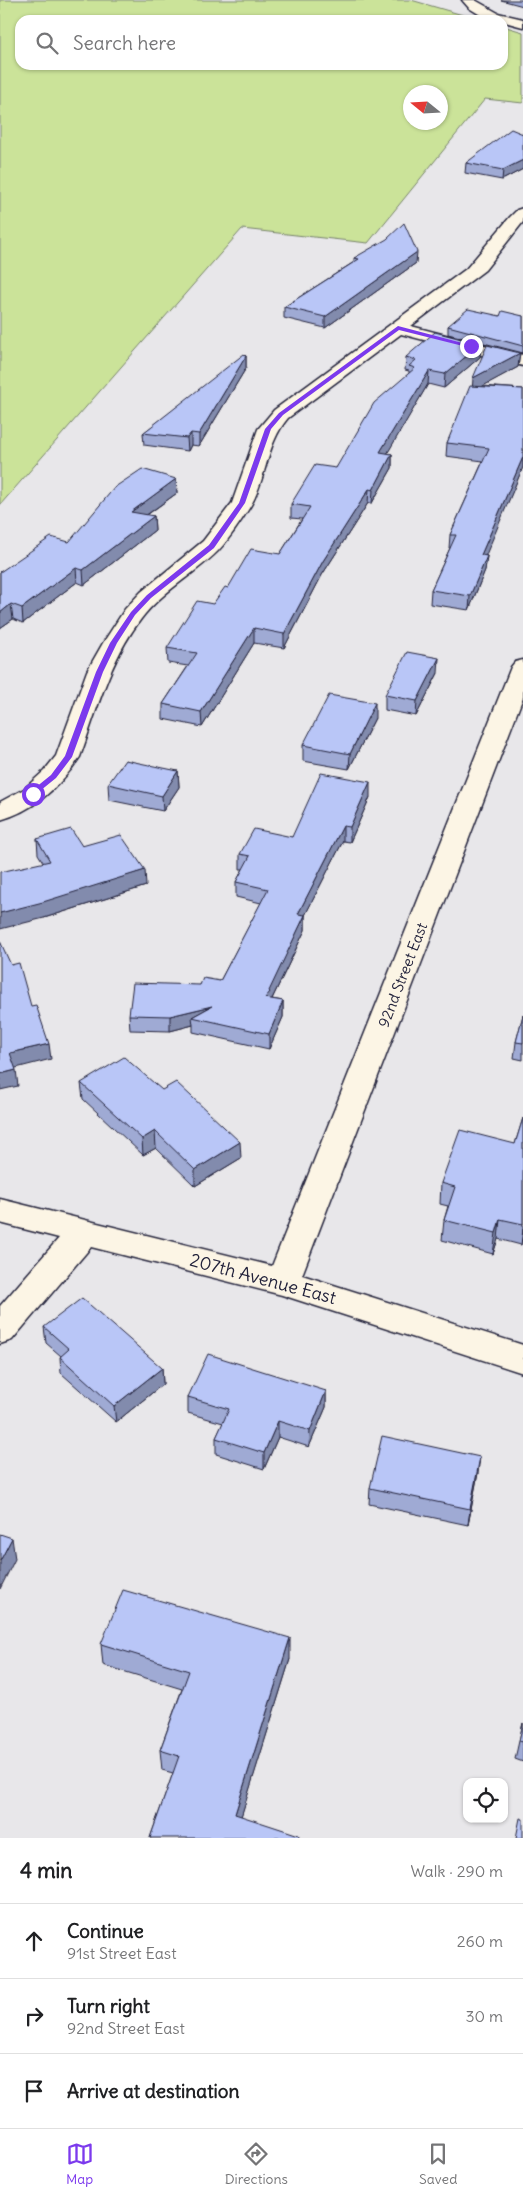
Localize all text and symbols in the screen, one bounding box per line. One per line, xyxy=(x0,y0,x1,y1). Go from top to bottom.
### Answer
search box xyxy=(15,15,508,70)
icon: search xyxy=(33,29,61,57)
text: Search here xyxy=(73,31,176,55)
north arrow xyxy=(403,85,448,130)
route end xyxy=(460,335,483,358)
route start xyxy=(22,783,45,806)
street label: 92nd Street East xyxy=(374,920,431,1030)
street label: 207th Avenue East xyxy=(187,1248,339,1309)
map controls xyxy=(463,1778,508,1823)
button: locate xyxy=(463,1778,508,1823)
text: 4 min xyxy=(20,1857,72,1884)
text: Walk · 290 m xyxy=(411,1861,503,1881)
text: Continue xyxy=(67,1919,144,1943)
icon: ahead xyxy=(20,1927,48,1955)
text: 260 m xyxy=(457,1931,503,1951)
text: 91st Street East xyxy=(67,1943,177,1963)
text: Turn right xyxy=(67,1994,150,2018)
icon: right xyxy=(20,2002,48,2030)
text: 30 m xyxy=(466,2006,503,2026)
text: 92nd Street East xyxy=(67,2018,185,2038)
icon: arrive xyxy=(20,2077,48,2105)
text: Arrive at destination xyxy=(67,2079,240,2103)
tab: Map xyxy=(66,2140,94,2188)
tab: Directions xyxy=(225,2140,288,2188)
tab: Saved xyxy=(419,2140,457,2188)

